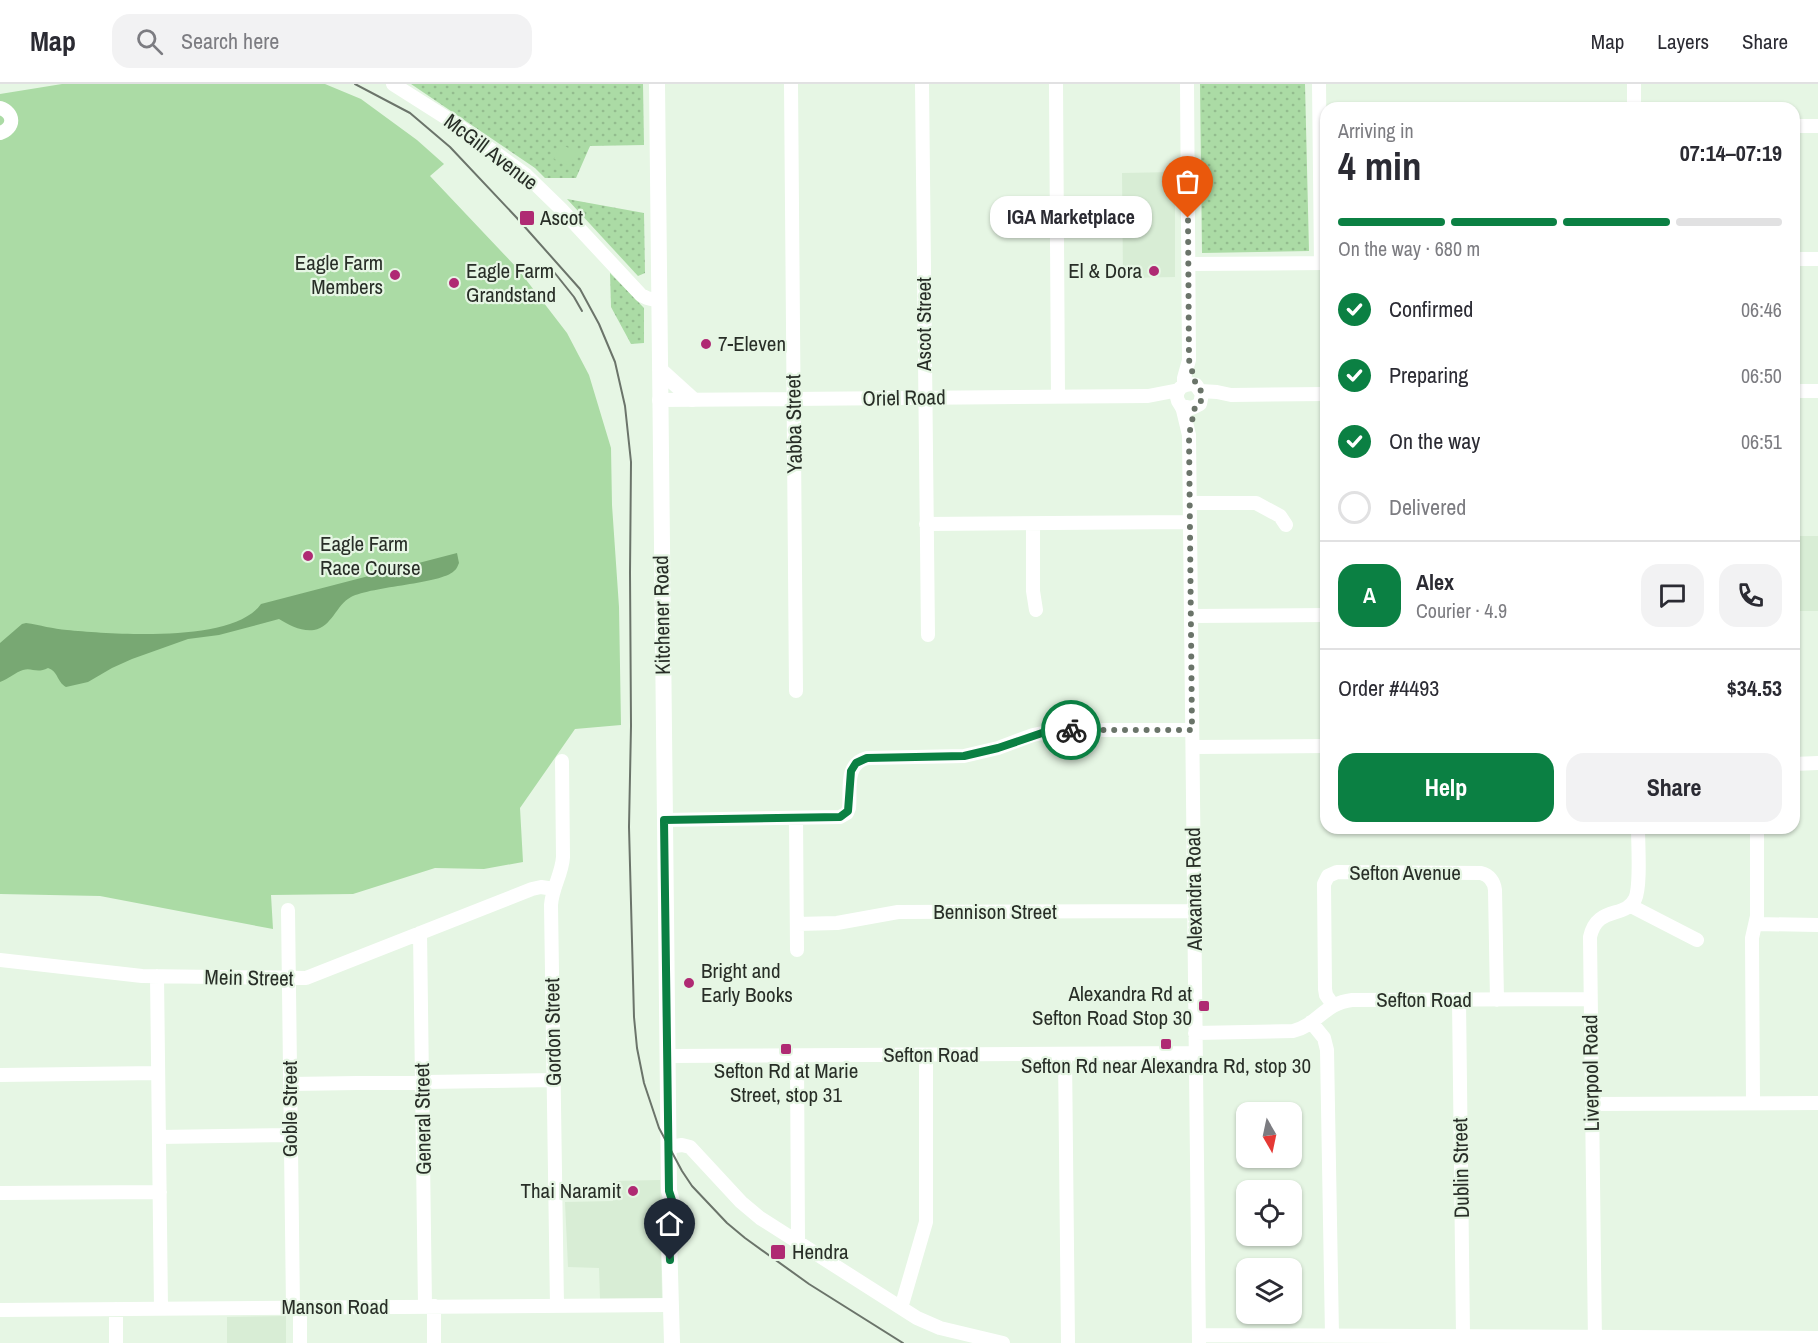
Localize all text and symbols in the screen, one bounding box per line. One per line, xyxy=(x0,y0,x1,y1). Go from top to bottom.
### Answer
search box xyxy=(112,14,532,68)
text: Map xyxy=(30,22,76,60)
icon: search xyxy=(133,25,166,58)
text: Search here xyxy=(181,26,279,56)
text: Map xyxy=(1591,27,1624,56)
text: Layers xyxy=(1657,27,1709,56)
text: Share xyxy=(1742,27,1788,56)
street label: McGill Avenue xyxy=(438,107,544,197)
text: Arriving in xyxy=(1338,117,1414,144)
text: 07:14–07:19 xyxy=(1680,138,1782,168)
text: 4 min xyxy=(1338,140,1422,192)
pin xyxy=(1162,156,1213,218)
icon: bag xyxy=(1171,165,1204,198)
callout: IGA Marketplace xyxy=(990,197,1152,239)
place label: Ascot xyxy=(539,203,583,232)
text: IGA Marketplace xyxy=(1007,203,1135,230)
marker: Ascot xyxy=(518,209,536,227)
text: On the way · 680 m xyxy=(1338,235,1480,262)
place label: Eagle Farm Members xyxy=(295,248,383,301)
place label: Eagle Farm Grandstand xyxy=(466,256,556,309)
place label: El & Dora xyxy=(1068,256,1142,285)
marker: El & Dora xyxy=(1147,264,1161,278)
marker: Eagle Farm Members xyxy=(388,268,402,282)
marker: Eagle Farm Grandstand xyxy=(447,276,461,290)
street label: Ascot Street xyxy=(909,277,938,372)
icon: check xyxy=(1338,293,1371,326)
text: Confirmed xyxy=(1389,294,1473,324)
text: 06:46 xyxy=(1741,296,1782,323)
place label: 7-Eleven xyxy=(718,329,786,358)
marker: 7-Eleven xyxy=(699,337,713,351)
icon: check xyxy=(1338,359,1371,392)
text: Preparing xyxy=(1389,360,1468,390)
text: 06:50 xyxy=(1741,362,1782,389)
street label: Yabba Street xyxy=(778,374,809,474)
street label: Oriel Road xyxy=(862,382,946,413)
icon: check xyxy=(1338,425,1371,458)
text: On the way xyxy=(1389,426,1480,456)
text: 06:51 xyxy=(1741,428,1782,455)
text: Delivered xyxy=(1389,492,1466,522)
place label: Eagle Farm Race Course xyxy=(320,529,421,582)
marker: Eagle Farm Race Course xyxy=(301,549,315,563)
street label: Kitchener Road xyxy=(646,555,677,675)
button: chat xyxy=(1641,564,1704,627)
button: phone xyxy=(1719,564,1782,627)
text: Alex xyxy=(1416,567,1454,597)
text: A xyxy=(1363,580,1376,610)
text: Courier · 4.9 xyxy=(1416,597,1507,624)
text: Order #4493 xyxy=(1338,673,1439,703)
text: $34.53 xyxy=(1727,673,1782,703)
courier xyxy=(1041,700,1101,760)
icon: bike xyxy=(1055,714,1088,747)
button: Help xyxy=(1338,753,1554,822)
button: Share xyxy=(1566,753,1782,822)
street label: Alexandra Road xyxy=(1178,827,1209,952)
street label: Sefton Avenue xyxy=(1349,858,1461,887)
street label: Bennison Street xyxy=(933,897,1057,926)
place label: Bright and Early Books xyxy=(701,956,793,1009)
street label: Mein Street xyxy=(204,962,294,993)
marker: Bright and Early Books xyxy=(682,976,696,990)
street label: Gordon Street xyxy=(537,977,568,1086)
place label: Alexandra Rd at Sefton Road Stop 30 xyxy=(1032,979,1192,1032)
street label: Sefton Road xyxy=(1376,985,1472,1014)
marker: Alexandra Rd at Sefton Road Stop 30 xyxy=(1197,999,1211,1013)
street label: Liverpool Road xyxy=(1575,1014,1606,1132)
marker: Sefton Rd near Alexandra Rd, stop 30 xyxy=(1159,1037,1173,1051)
street label: Sefton Road xyxy=(883,1040,979,1069)
marker: Sefton Rd at Marie Street, stop 31 xyxy=(779,1042,793,1056)
place label: Sefton Rd near Alexandra Rd, stop 30 xyxy=(1021,1051,1311,1080)
place label: Sefton Rd at Marie Street, stop 31 xyxy=(714,1056,858,1109)
street label: Goble Street xyxy=(275,1060,304,1157)
street label: General Street xyxy=(407,1063,438,1175)
north arrow xyxy=(1236,1102,1302,1168)
map controls xyxy=(1236,1102,1302,1324)
street label: Dublin Street xyxy=(1445,1117,1476,1219)
place label: Thai Naramit xyxy=(521,1176,621,1205)
button: locate xyxy=(1236,1180,1302,1246)
marker: Thai Naramit xyxy=(626,1184,640,1198)
pin xyxy=(644,1198,695,1260)
icon: home xyxy=(653,1207,686,1240)
place label: Hendra xyxy=(792,1237,849,1266)
marker: Hendra xyxy=(769,1243,787,1261)
button: layers xyxy=(1236,1258,1302,1324)
street label: Manson Road xyxy=(281,1292,389,1321)

